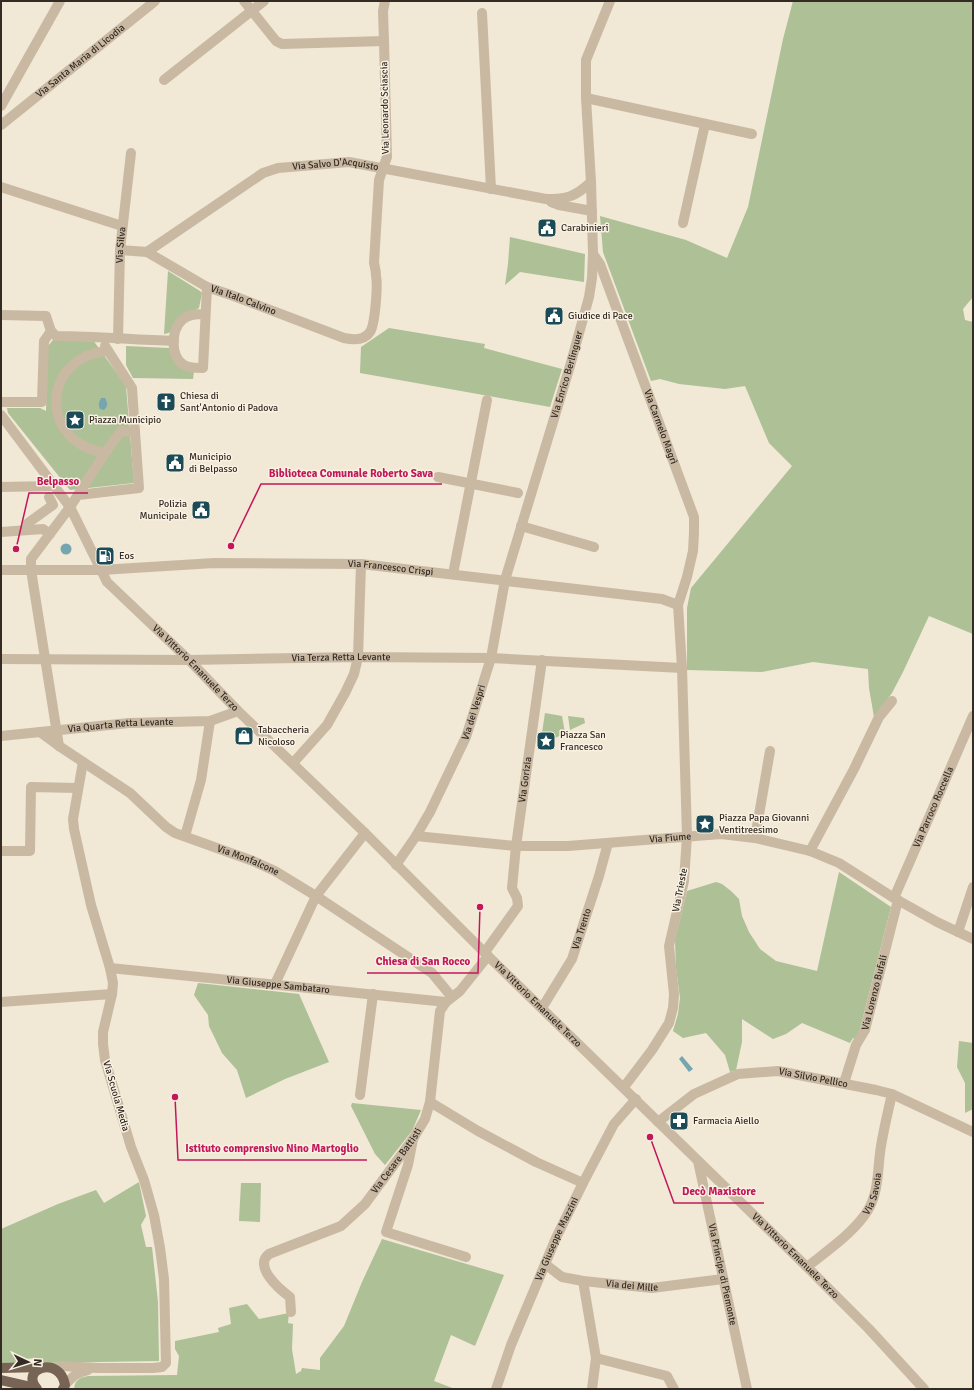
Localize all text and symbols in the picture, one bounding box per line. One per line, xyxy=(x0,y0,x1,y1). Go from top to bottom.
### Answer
street label: Via Santa Maria di Licodia xyxy=(34,22,127,100)
street label: Via Leonardo Sciascia xyxy=(378,61,392,155)
street label: Via Salvo D'Acquisto xyxy=(292,156,380,173)
public building icon: Carabinieri xyxy=(536,217,558,239)
place label: Carabinieri xyxy=(561,222,608,234)
street label: Via Silva xyxy=(114,226,129,263)
street label: Via Italo Calvino xyxy=(209,283,278,318)
public building icon: Giudice di Pace xyxy=(543,305,565,327)
place label: Giudice di Pace xyxy=(568,310,633,322)
street label: Via Enrico Berlinguer xyxy=(548,329,586,420)
street label: Via Carmelo Magrì xyxy=(641,388,680,466)
place label: Chiesa di Sant'Antonio di Padova xyxy=(180,390,278,414)
church icon: Chiesa di Sant'Antonio di Padova xyxy=(155,391,177,413)
place icon: Piazza Municipio xyxy=(64,409,86,431)
place label: Piazza Municipio xyxy=(89,414,161,426)
place label: Municipio di Belpasso xyxy=(189,451,238,475)
public building icon: Municipio di Belpasso xyxy=(164,452,186,474)
callout: Biblioteca Comunale Roberto Sava xyxy=(261,461,442,484)
text: Biblioteca Comunale Roberto Sava xyxy=(269,467,434,480)
callout: Belpasso xyxy=(29,470,88,493)
text: Belpasso xyxy=(37,475,80,488)
place label: Polizia Municipale xyxy=(140,498,187,522)
public building icon: Polizia Municipale xyxy=(190,499,212,521)
fuel station icon: Eos xyxy=(94,545,116,567)
place label: Eos xyxy=(119,550,135,562)
street label: Via Francesco Crispi xyxy=(348,558,434,578)
street label: Via Vittorio Emanuele Terzo xyxy=(150,622,241,714)
street label: Via Terza Retta Levante xyxy=(291,651,390,664)
street label: Via dei Vespri xyxy=(459,683,488,742)
street label: Via Quarta Retta Levante xyxy=(67,716,174,735)
place label: Tabaccheria Nicoloso xyxy=(258,724,309,748)
shop icon: Tabaccheria Nicoloso xyxy=(233,725,255,747)
place label: Piazza San Francesco xyxy=(560,729,606,753)
place icon: Piazza San Francesco xyxy=(535,730,557,752)
street label: Via Gorizia xyxy=(516,756,534,803)
street label: Via Parroco Roccella xyxy=(911,765,956,850)
place label: Piazza Papa Giovanni Ventitreesimo xyxy=(719,812,809,836)
place icon: Piazza Papa Giovanni Ventitreesimo xyxy=(694,813,716,835)
street label: Via Fiume xyxy=(649,830,692,846)
street label: Via Monfalcone xyxy=(215,843,281,878)
street label: Via Trieste xyxy=(670,867,690,913)
street label: Via Trento xyxy=(569,907,594,951)
callout: Chiesa di San Rocco xyxy=(367,950,478,973)
street label: Via Lorenzo Bufali xyxy=(859,954,890,1031)
text: Chiesa di San Rocco xyxy=(376,955,471,968)
street label: Via Vittorio Emanuele Terzo xyxy=(491,959,584,1050)
street label: Via Giuseppe Sambataro xyxy=(226,974,330,996)
street label: Via Scuola Media xyxy=(100,1059,132,1133)
street label: Via Silvio Pellico xyxy=(778,1065,849,1090)
pharmacy icon: Farmacia Aiello xyxy=(668,1110,690,1132)
place label: Farmacia Aiello xyxy=(693,1115,759,1127)
street label: Via Cesare Battisti xyxy=(369,1126,424,1196)
callout: Istituto comprensivo Nino Martoglio xyxy=(178,1137,367,1160)
text: Istituto comprensivo Nino Martoglio xyxy=(185,1142,359,1155)
street label: Via Savoia xyxy=(861,1172,884,1217)
callout: Decò Maxistore xyxy=(674,1180,764,1203)
text: Decò Maxistore xyxy=(682,1185,756,1198)
street label: Via Giuseppe Mazzini xyxy=(533,1195,581,1283)
street label: Via Vittorio Emanuele Terzo xyxy=(749,1210,841,1301)
street label: Via Principe di Piemonte xyxy=(706,1222,739,1327)
street label: Via dei Mille xyxy=(605,1277,659,1294)
north arrow xyxy=(8,1342,48,1382)
text: N xyxy=(31,1358,44,1367)

